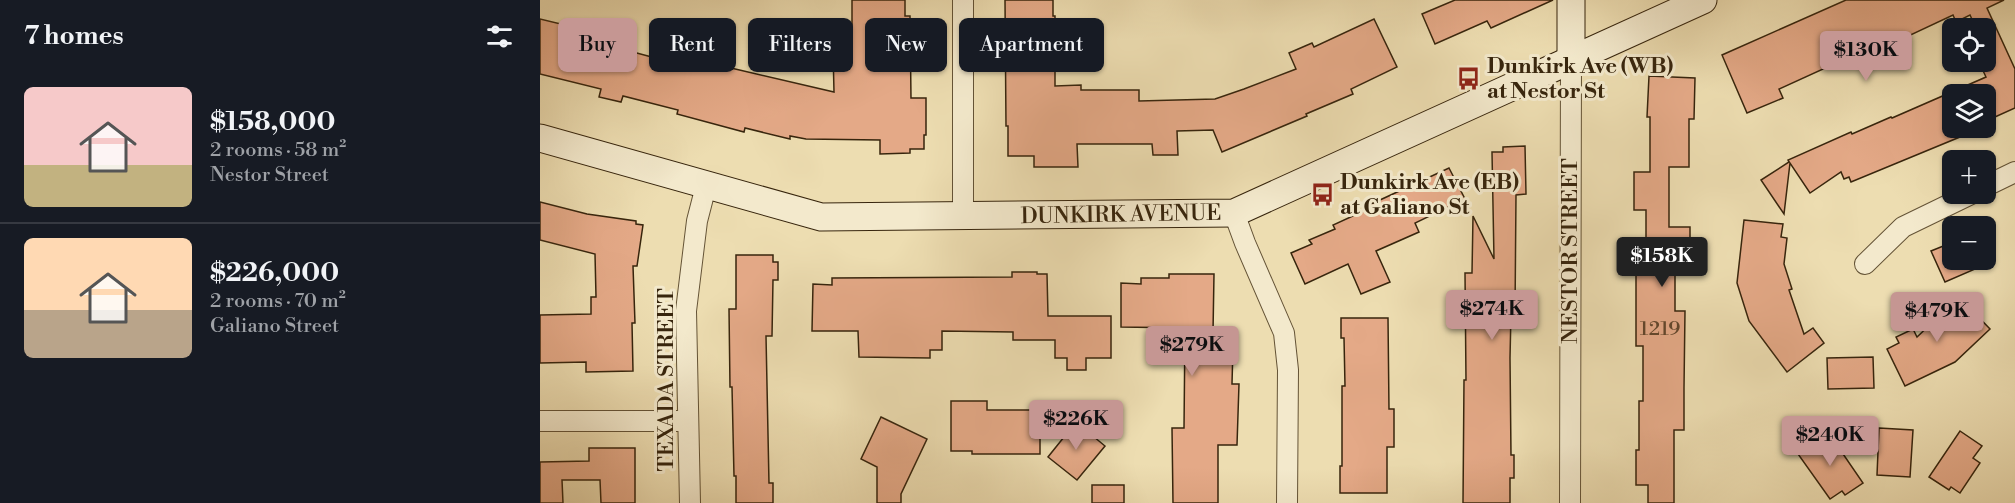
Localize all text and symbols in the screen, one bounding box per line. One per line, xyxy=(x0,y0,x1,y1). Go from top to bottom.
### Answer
chip: Buy xyxy=(558,18,637,72)
chip: Rent xyxy=(649,18,736,72)
chip: Filters xyxy=(748,18,853,72)
chip: New xyxy=(865,18,947,72)
chip: Apartment xyxy=(959,18,1104,72)
map controls xyxy=(1942,18,1996,270)
button: locate xyxy=(1942,18,1996,72)
text: 7 homes xyxy=(24,20,124,52)
icon: filters xyxy=(483,20,516,53)
pin: $130K xyxy=(1824,31,1908,82)
text: $130K xyxy=(1834,38,1898,63)
place label: Dunkirk Ave (WB) at Nestor St xyxy=(1487,53,1673,105)
bus stop icon: Dunkirk Ave (WB) at Nestor St xyxy=(1456,66,1482,92)
button: layers xyxy=(1942,84,1996,138)
text: $158,000 xyxy=(210,106,335,138)
icon: home xyxy=(72,111,144,183)
text: 2 rooms · 58 m² xyxy=(210,138,346,163)
button: + xyxy=(1942,150,1996,204)
street label: NESTOR STREET xyxy=(1557,158,1584,344)
text: Nestor Street xyxy=(210,163,329,188)
place label: Dunkirk Ave (EB) at Galiano St xyxy=(1340,169,1519,221)
bus stop icon: Dunkirk Ave (EB) at Galiano St xyxy=(1309,182,1335,208)
street label: DUNKIRK AVENUE xyxy=(1021,200,1221,230)
button: − xyxy=(1942,216,1996,270)
pin: $158K xyxy=(1620,237,1704,288)
text: $158K xyxy=(1631,244,1693,269)
text: $226,000 xyxy=(210,257,339,289)
icon: home xyxy=(72,262,144,334)
street label: TEXADA STREET xyxy=(653,288,680,472)
text: 2 rooms · 70 m² xyxy=(210,289,346,314)
pin: $274K xyxy=(1450,290,1534,341)
pin: $479K xyxy=(1895,292,1979,343)
text: $274K xyxy=(1460,297,1524,322)
text: $479K xyxy=(1905,299,1969,324)
text: Galiano Street xyxy=(210,314,339,339)
house number: 1219 xyxy=(1640,317,1680,342)
pin: $279K xyxy=(1150,326,1234,377)
text: $279K xyxy=(1160,333,1224,358)
pin: $226K xyxy=(1034,400,1118,451)
text: $226K xyxy=(1043,407,1109,432)
pin: $240K xyxy=(1788,416,1872,467)
text: $240K xyxy=(1796,423,1864,448)

